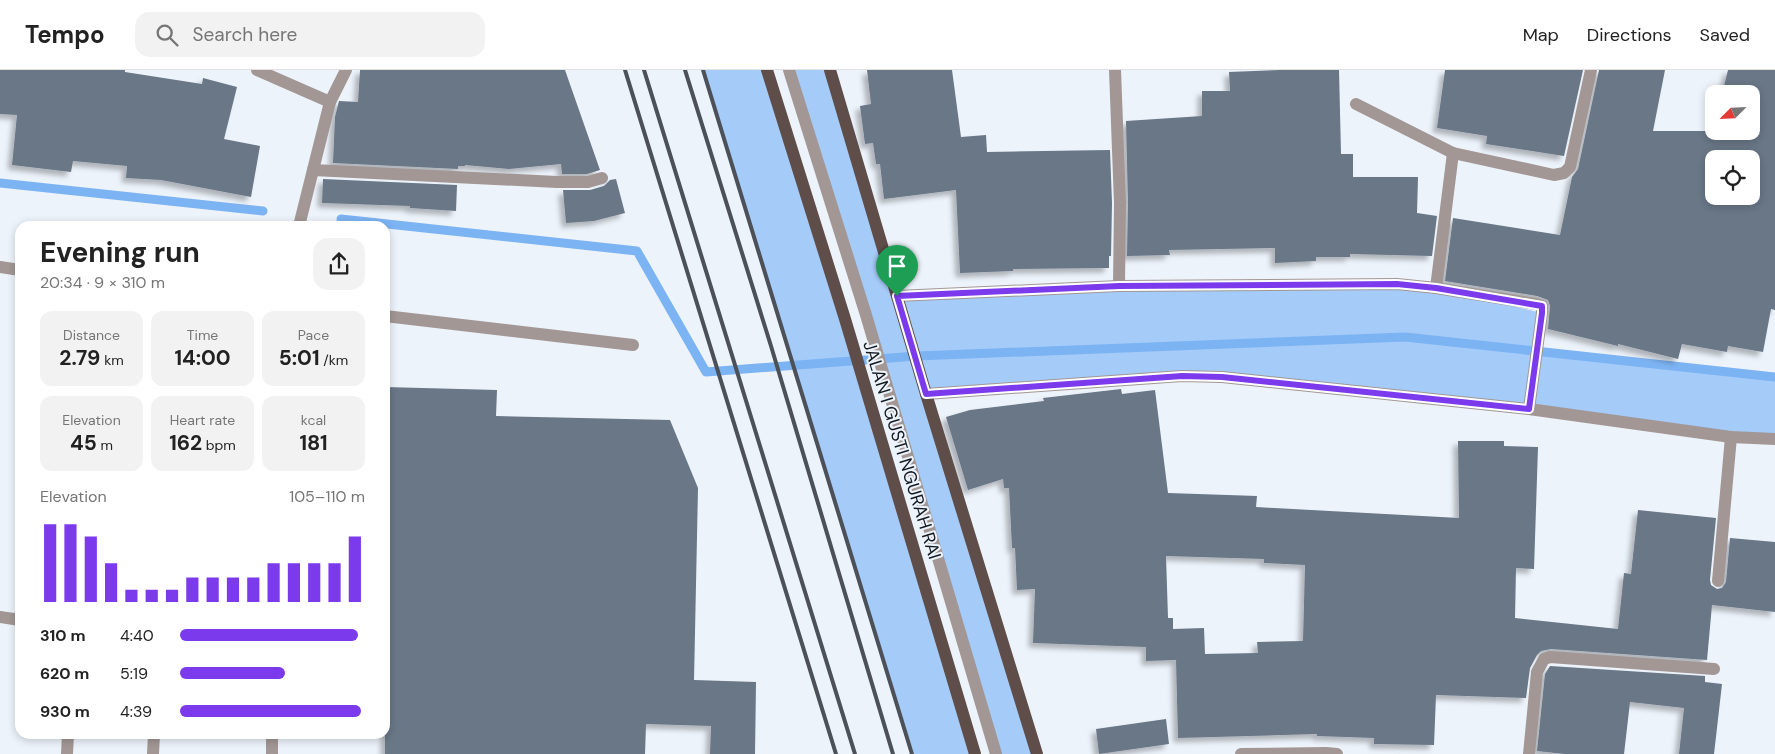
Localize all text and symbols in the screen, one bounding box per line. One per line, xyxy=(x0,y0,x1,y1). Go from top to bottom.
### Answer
search box xyxy=(135,12,485,57)
text: Tempo xyxy=(25,19,105,50)
icon: search xyxy=(153,21,181,49)
text: Search here xyxy=(193,22,297,47)
text: Map xyxy=(1523,23,1559,47)
text: Directions xyxy=(1587,23,1672,47)
text: Saved xyxy=(1700,23,1750,47)
north arrow xyxy=(1705,85,1760,140)
map controls xyxy=(1705,85,1760,205)
button: locate xyxy=(1705,150,1760,205)
text: Evening run xyxy=(40,234,200,271)
button: share xyxy=(313,238,365,290)
pin xyxy=(876,245,918,296)
icon: arrive xyxy=(883,252,911,280)
text: 20:34 · 9 × 310 m xyxy=(40,272,165,293)
text: Distance xyxy=(63,326,120,344)
text: Time xyxy=(187,326,218,344)
text: Pace xyxy=(298,326,329,344)
street label: JALAN I GUSTI NGURAH RAI xyxy=(857,338,947,562)
text: 2.79 xyxy=(59,344,100,372)
text: 14:00 xyxy=(174,344,231,372)
text: 5:01 xyxy=(279,344,320,372)
text: km xyxy=(100,351,124,369)
text: /km xyxy=(320,351,348,369)
text: Elevation xyxy=(62,411,121,429)
text: Heart rate xyxy=(170,411,235,429)
text: kcal xyxy=(301,411,326,429)
text: 45 xyxy=(70,429,97,457)
text: 162 xyxy=(169,429,202,457)
text: 181 xyxy=(299,429,328,457)
text: m xyxy=(97,436,113,454)
text: bpm xyxy=(202,436,236,454)
text: Elevation xyxy=(40,486,107,507)
text: 105–110 m xyxy=(289,486,365,507)
text: 310 m xyxy=(40,625,85,646)
text: 4:40 xyxy=(120,625,154,646)
text: 620 m xyxy=(40,663,89,684)
text: 5:19 xyxy=(120,663,148,684)
text: 930 m xyxy=(40,701,90,722)
text: 4:39 xyxy=(120,701,152,722)

